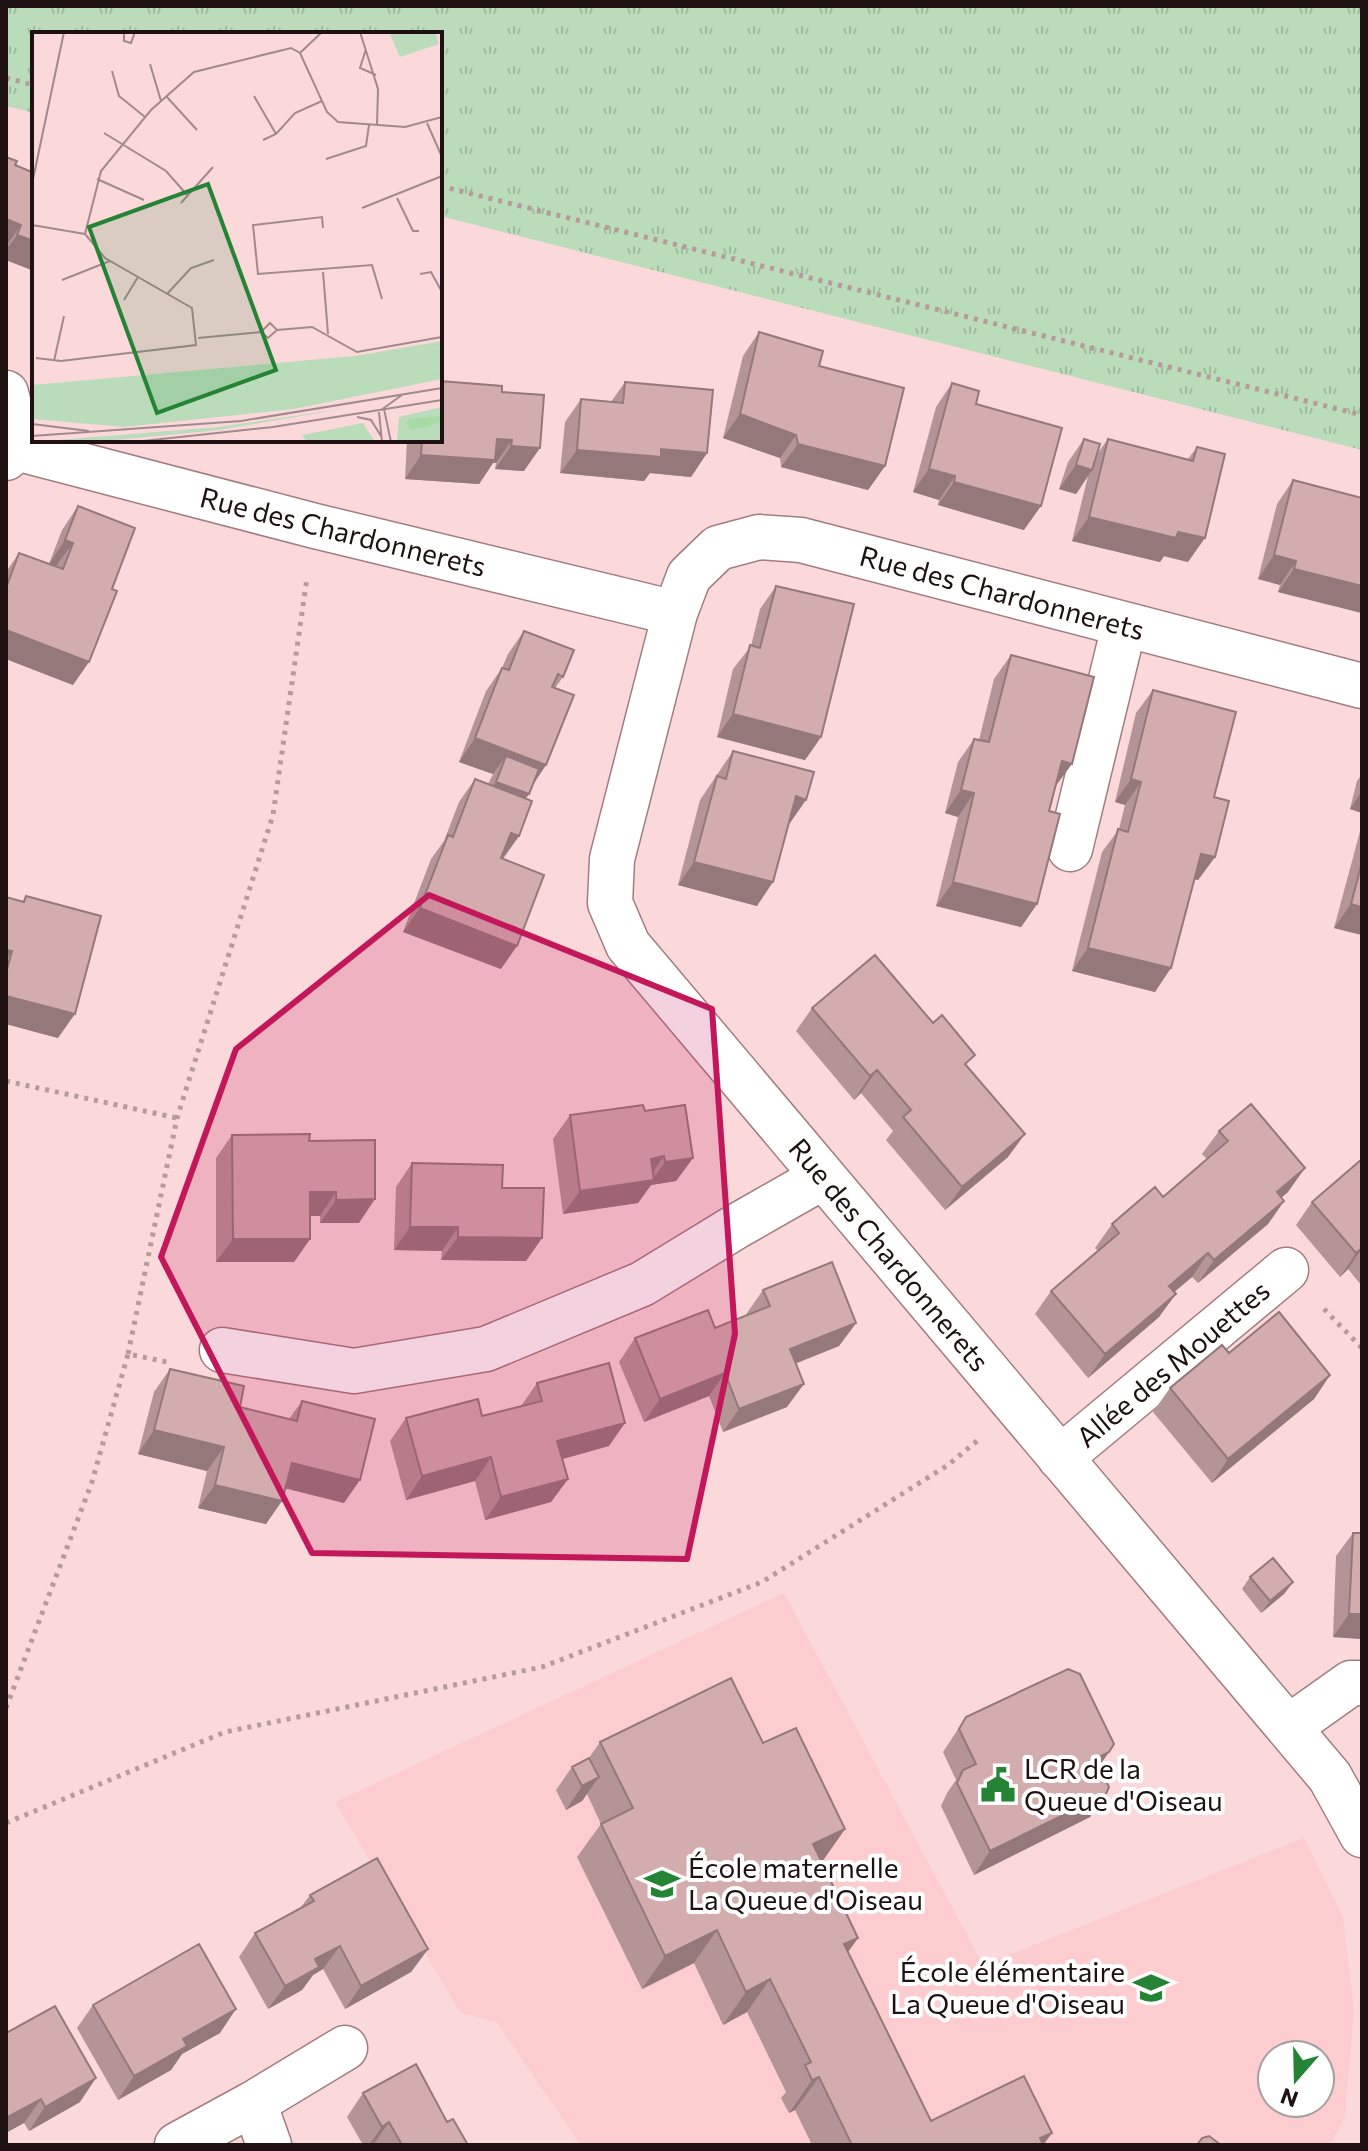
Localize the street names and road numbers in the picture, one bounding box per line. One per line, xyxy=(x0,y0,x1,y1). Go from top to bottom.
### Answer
street label: Rue des Chardonnerets xyxy=(197,479,490,583)
street label: Rue des Chardonnerets xyxy=(856,538,1148,646)
street label: Rue des Chardonnerets xyxy=(782,1131,997,1378)
street label: Allée des Mouettes xyxy=(1069,1273,1276,1454)

